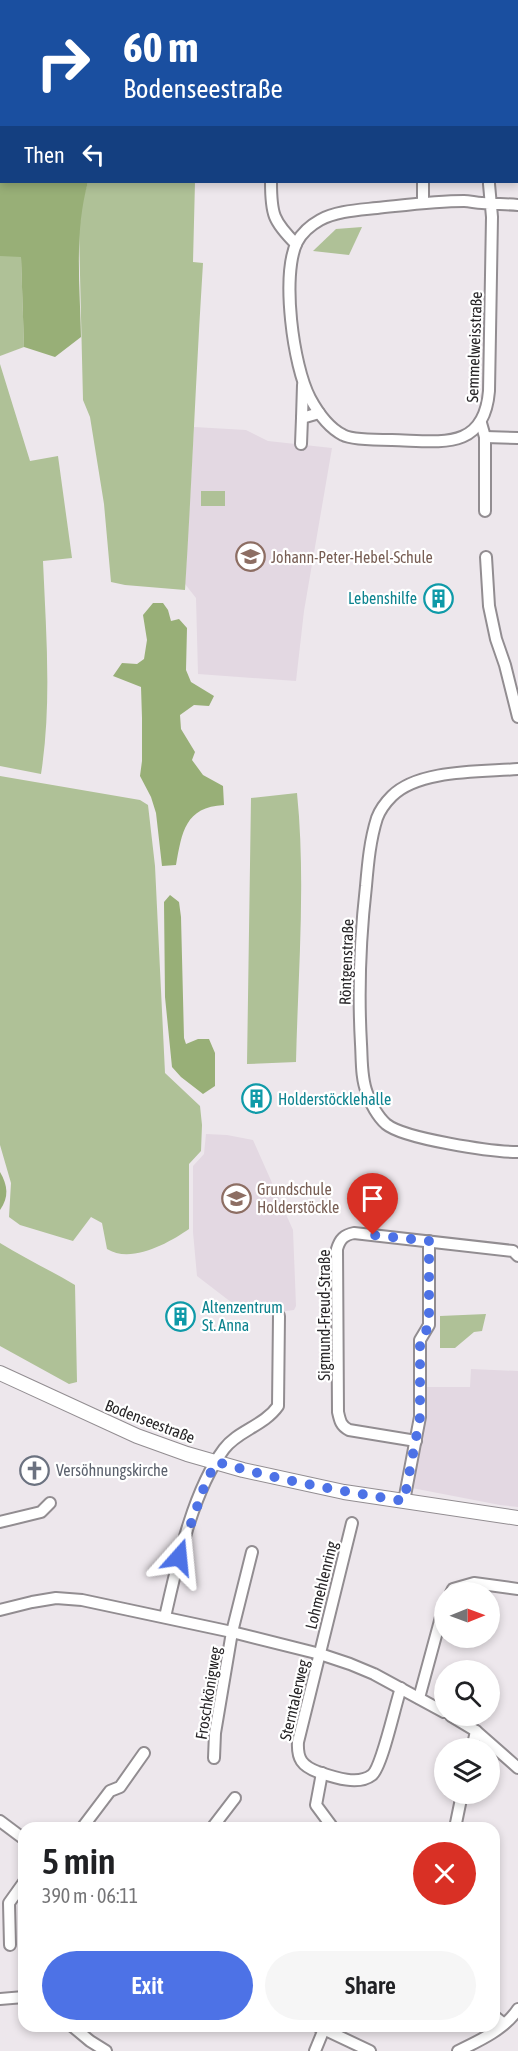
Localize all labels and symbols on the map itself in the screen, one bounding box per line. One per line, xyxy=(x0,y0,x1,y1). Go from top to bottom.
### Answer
street label: Semmelweisstraße xyxy=(463,291,485,403)
school or university icon: Johann-Peter-Hebel-Schule xyxy=(234,541,266,573)
place label: Johann-Peter-Hebel-Schule xyxy=(271,548,433,566)
building icon: Lebenshilfe xyxy=(422,582,454,614)
place label: Lebenshilfe xyxy=(348,589,417,607)
street label: Röntgenstraße xyxy=(335,919,358,1006)
building icon: Holderstöcklehalle xyxy=(241,1083,273,1115)
place label: Holderstöcklehalle xyxy=(278,1090,391,1108)
pin xyxy=(347,1173,398,1235)
place label: Grundschule Holderstöckle xyxy=(257,1180,339,1216)
school or university icon: Grundschule Holderstöckle xyxy=(220,1182,252,1214)
street label: Sigmund-Freud-Straße xyxy=(315,1249,334,1381)
place label: Altenzentrum St. Anna xyxy=(202,1298,283,1334)
building icon: Altenzentrum St. Anna xyxy=(165,1300,197,1332)
street label: Bodenseestraße xyxy=(103,1396,197,1446)
church icon: Versöhnungskirche xyxy=(19,1454,51,1486)
place label: Versöhnungskirche xyxy=(56,1461,168,1480)
position arrow xyxy=(147,1525,211,1589)
street label: Lohmehlenring xyxy=(301,1539,342,1631)
north arrow xyxy=(434,1582,500,1648)
street label: Froschkönigweg xyxy=(192,1645,225,1741)
street label: Sterntalerweg xyxy=(276,1658,313,1742)

